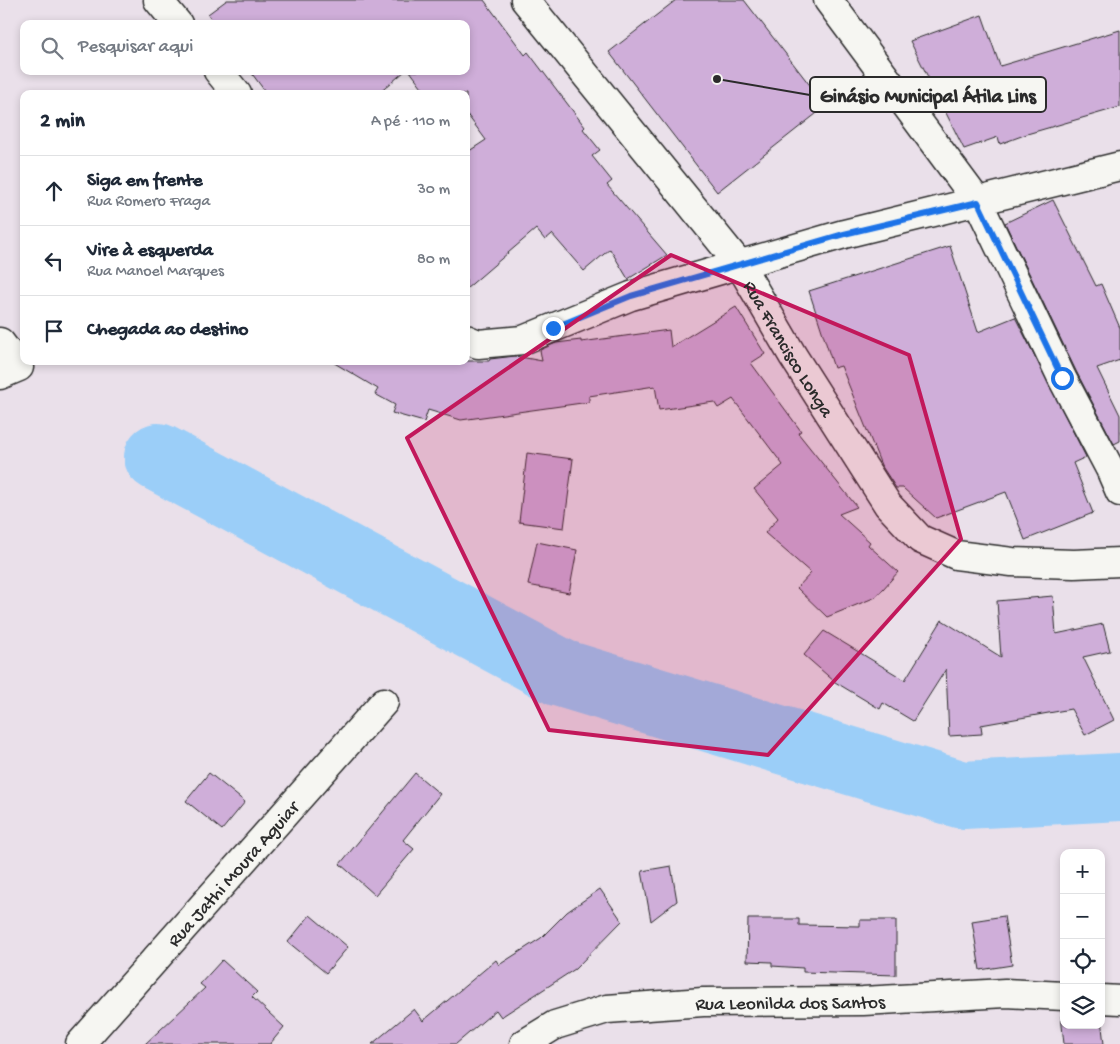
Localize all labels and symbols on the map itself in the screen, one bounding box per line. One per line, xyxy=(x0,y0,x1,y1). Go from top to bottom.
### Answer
callout: Ginásio Municipal Átila Lins xyxy=(810,77,1046,112)
text: Ginásio Municipal Átila Lins xyxy=(820,85,1038,110)
street label: Rua Francisco Longa xyxy=(737,277,838,424)
route end xyxy=(542,317,565,340)
route start xyxy=(1051,367,1074,390)
street label: Rua Jathi Moura Aguiar xyxy=(164,796,307,953)
street label: Rua Leonilda dos Santos xyxy=(695,992,887,1018)

